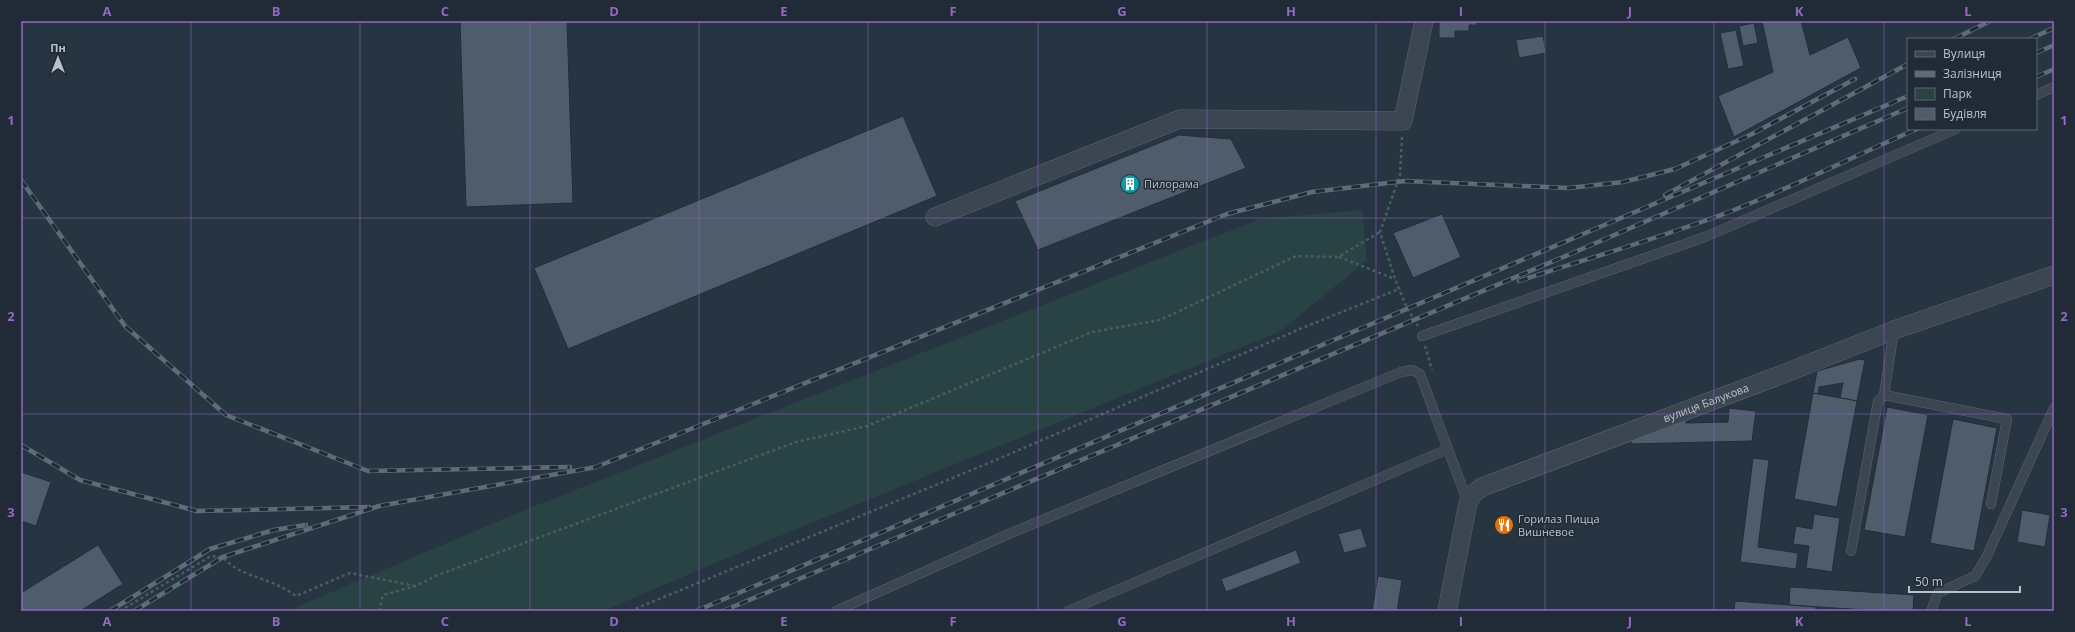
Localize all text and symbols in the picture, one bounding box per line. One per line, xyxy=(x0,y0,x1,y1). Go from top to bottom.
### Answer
text: A xyxy=(103,2,112,20)
text: B xyxy=(272,2,281,20)
text: C xyxy=(441,2,449,20)
text: D xyxy=(609,2,619,20)
text: E xyxy=(780,2,788,20)
text: F xyxy=(949,2,957,20)
text: G xyxy=(1117,2,1127,20)
text: H xyxy=(1286,2,1296,20)
text: I xyxy=(1459,2,1463,20)
text: J xyxy=(1627,2,1632,20)
text: K xyxy=(1795,2,1804,20)
text: L xyxy=(1964,2,1972,20)
north arrow xyxy=(38,38,78,78)
legend xyxy=(1907,38,2037,130)
text: Пн xyxy=(50,40,66,55)
text: Вулиця xyxy=(1943,45,1985,62)
text: Залізниця xyxy=(1943,65,2002,82)
text: Парк xyxy=(1943,85,1973,102)
text: Будівля xyxy=(1943,105,1987,122)
text: 1 xyxy=(7,111,15,129)
text: 1 xyxy=(2060,111,2068,129)
building icon: Пилорама xyxy=(1119,173,1141,195)
place label: Пилорама xyxy=(1144,176,1199,191)
text: 2 xyxy=(7,307,15,325)
text: 2 xyxy=(2060,307,2068,325)
street label: вулиця Балукова xyxy=(1661,380,1751,425)
text: 3 xyxy=(7,503,15,521)
text: 3 xyxy=(2060,503,2068,521)
place label: Горилаз Пицца Вишневое xyxy=(1518,511,1600,539)
restaurant icon: Горилаз Пицца Вишневое xyxy=(1493,514,1515,536)
scale bar xyxy=(1909,568,2020,594)
text: 50 m xyxy=(1915,573,1943,590)
text: A xyxy=(103,612,112,630)
text: B xyxy=(272,612,281,630)
text: C xyxy=(441,612,449,630)
text: D xyxy=(609,612,619,630)
text: E xyxy=(780,612,788,630)
text: F xyxy=(949,612,957,630)
text: G xyxy=(1117,612,1127,630)
text: H xyxy=(1286,612,1296,630)
text: I xyxy=(1459,612,1463,630)
text: J xyxy=(1627,612,1632,630)
text: K xyxy=(1795,612,1804,630)
text: L xyxy=(1964,612,1972,630)

